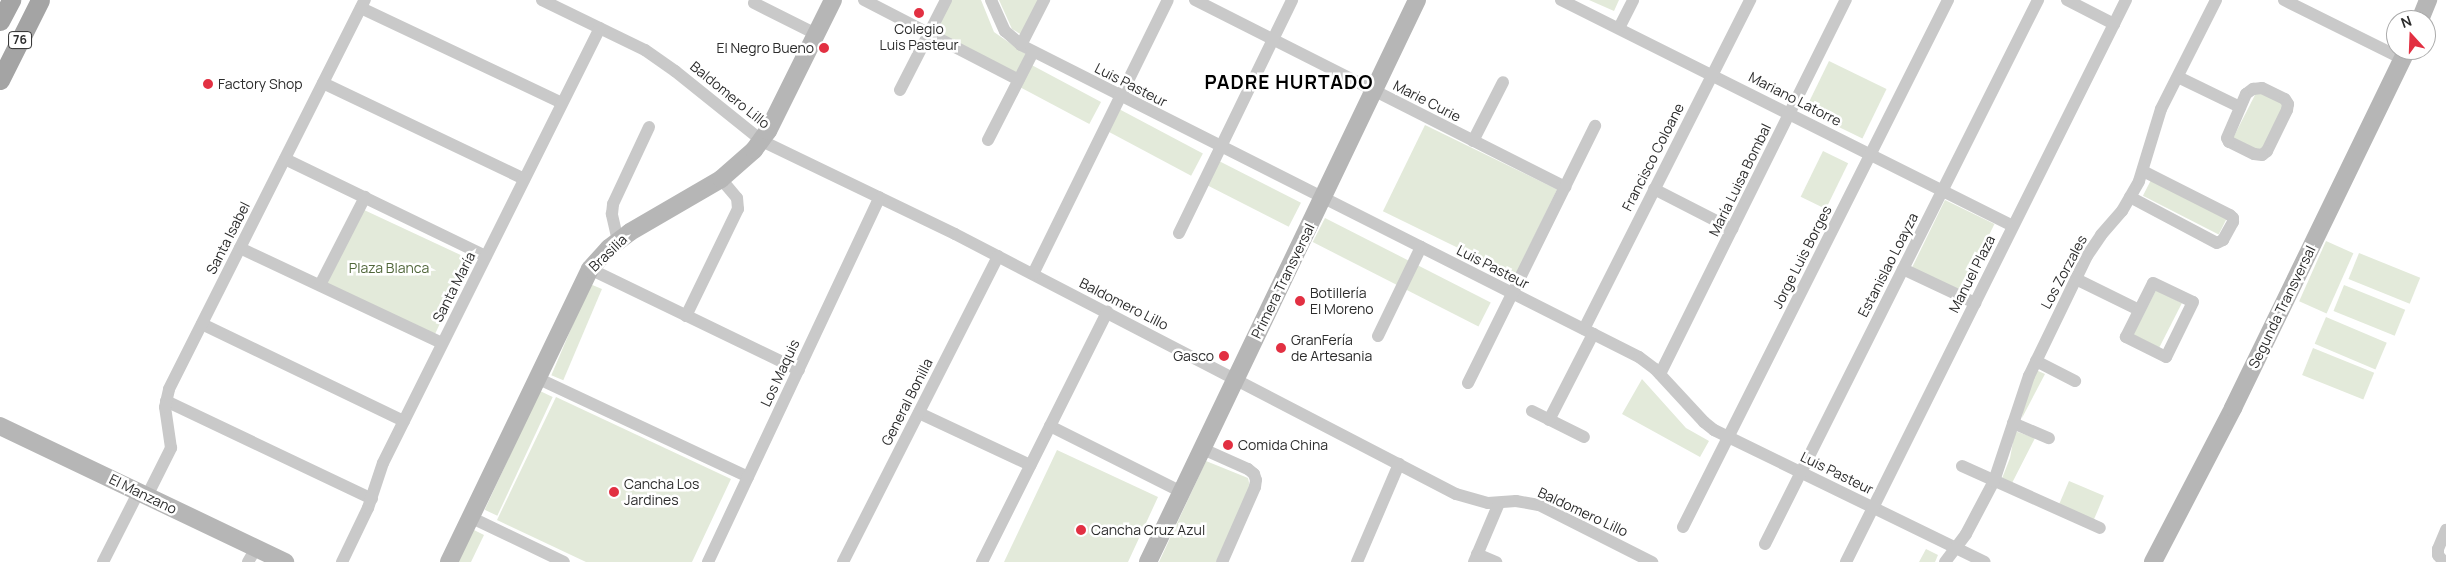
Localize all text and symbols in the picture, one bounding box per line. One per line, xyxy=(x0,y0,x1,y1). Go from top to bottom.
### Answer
marker: Colegio Luis Pasteur xyxy=(913,7,925,19)
north arrow xyxy=(2386,10,2436,60)
text: N xyxy=(2398,11,2414,32)
place label: Colegio Luis Pasteur xyxy=(879,21,959,54)
road number: 76 xyxy=(8,30,32,50)
place label: El Negro Bueno xyxy=(716,40,814,56)
marker: El Negro Bueno xyxy=(818,42,830,54)
street label: Baldomero Lillo xyxy=(687,58,773,132)
street label: Luis Pasteur xyxy=(1092,60,1170,110)
street label: Mariano Latorre xyxy=(1746,68,1844,130)
district label: PADRE HURTADO xyxy=(1203,72,1375,94)
place label: Factory Shop xyxy=(218,76,303,92)
street label: Marie Curie xyxy=(1390,77,1464,125)
marker: Factory Shop xyxy=(202,78,214,90)
street label: Francisco Coloane xyxy=(1619,100,1687,214)
street label: María Luisa Bombal xyxy=(1705,121,1775,239)
street label: Santa Isabel xyxy=(203,199,253,277)
street label: Jorge Luis Borges xyxy=(1769,203,1835,311)
street label: Estanislao Loayza xyxy=(1854,210,1922,320)
street label: Primera Transversal xyxy=(1248,221,1318,341)
street label: Brasilia xyxy=(586,231,630,275)
street label: Manuel Plaza xyxy=(1945,232,1999,316)
street label: Los Zorzales xyxy=(2038,232,2090,312)
street label: Luis Pasteur xyxy=(1454,242,1532,292)
street label: Segunda Transversal xyxy=(2245,243,2319,371)
street label: Santa María xyxy=(429,249,479,325)
park label: Plaza Blanca xyxy=(349,260,429,276)
street label: Baldomero Lillo xyxy=(1077,274,1171,334)
place label: Botillería El Moreno xyxy=(1310,285,1374,318)
marker: Botillería El Moreno xyxy=(1294,295,1306,307)
place label: GranFería de Artesania xyxy=(1291,332,1372,364)
street label: Los Maquis xyxy=(757,337,803,409)
marker: GranFería de Artesania xyxy=(1275,342,1287,354)
place label: Gasco xyxy=(1173,348,1214,364)
marker: Gasco xyxy=(1218,350,1230,362)
street label: General Bonilla xyxy=(878,356,936,448)
place label: Comida China xyxy=(1238,437,1328,453)
marker: Comida China xyxy=(1222,439,1234,451)
street label: Luis Pasteur xyxy=(1798,448,1876,498)
street label: El Manzano xyxy=(106,470,180,518)
place label: Cancha Los Jardines xyxy=(624,476,699,508)
street label: Baldomero Lillo xyxy=(1535,484,1631,540)
marker: Cancha Los Jardines xyxy=(608,486,620,498)
place label: Cancha Cruz Azul xyxy=(1091,522,1205,538)
marker: Cancha Cruz Azul xyxy=(1075,524,1087,536)

